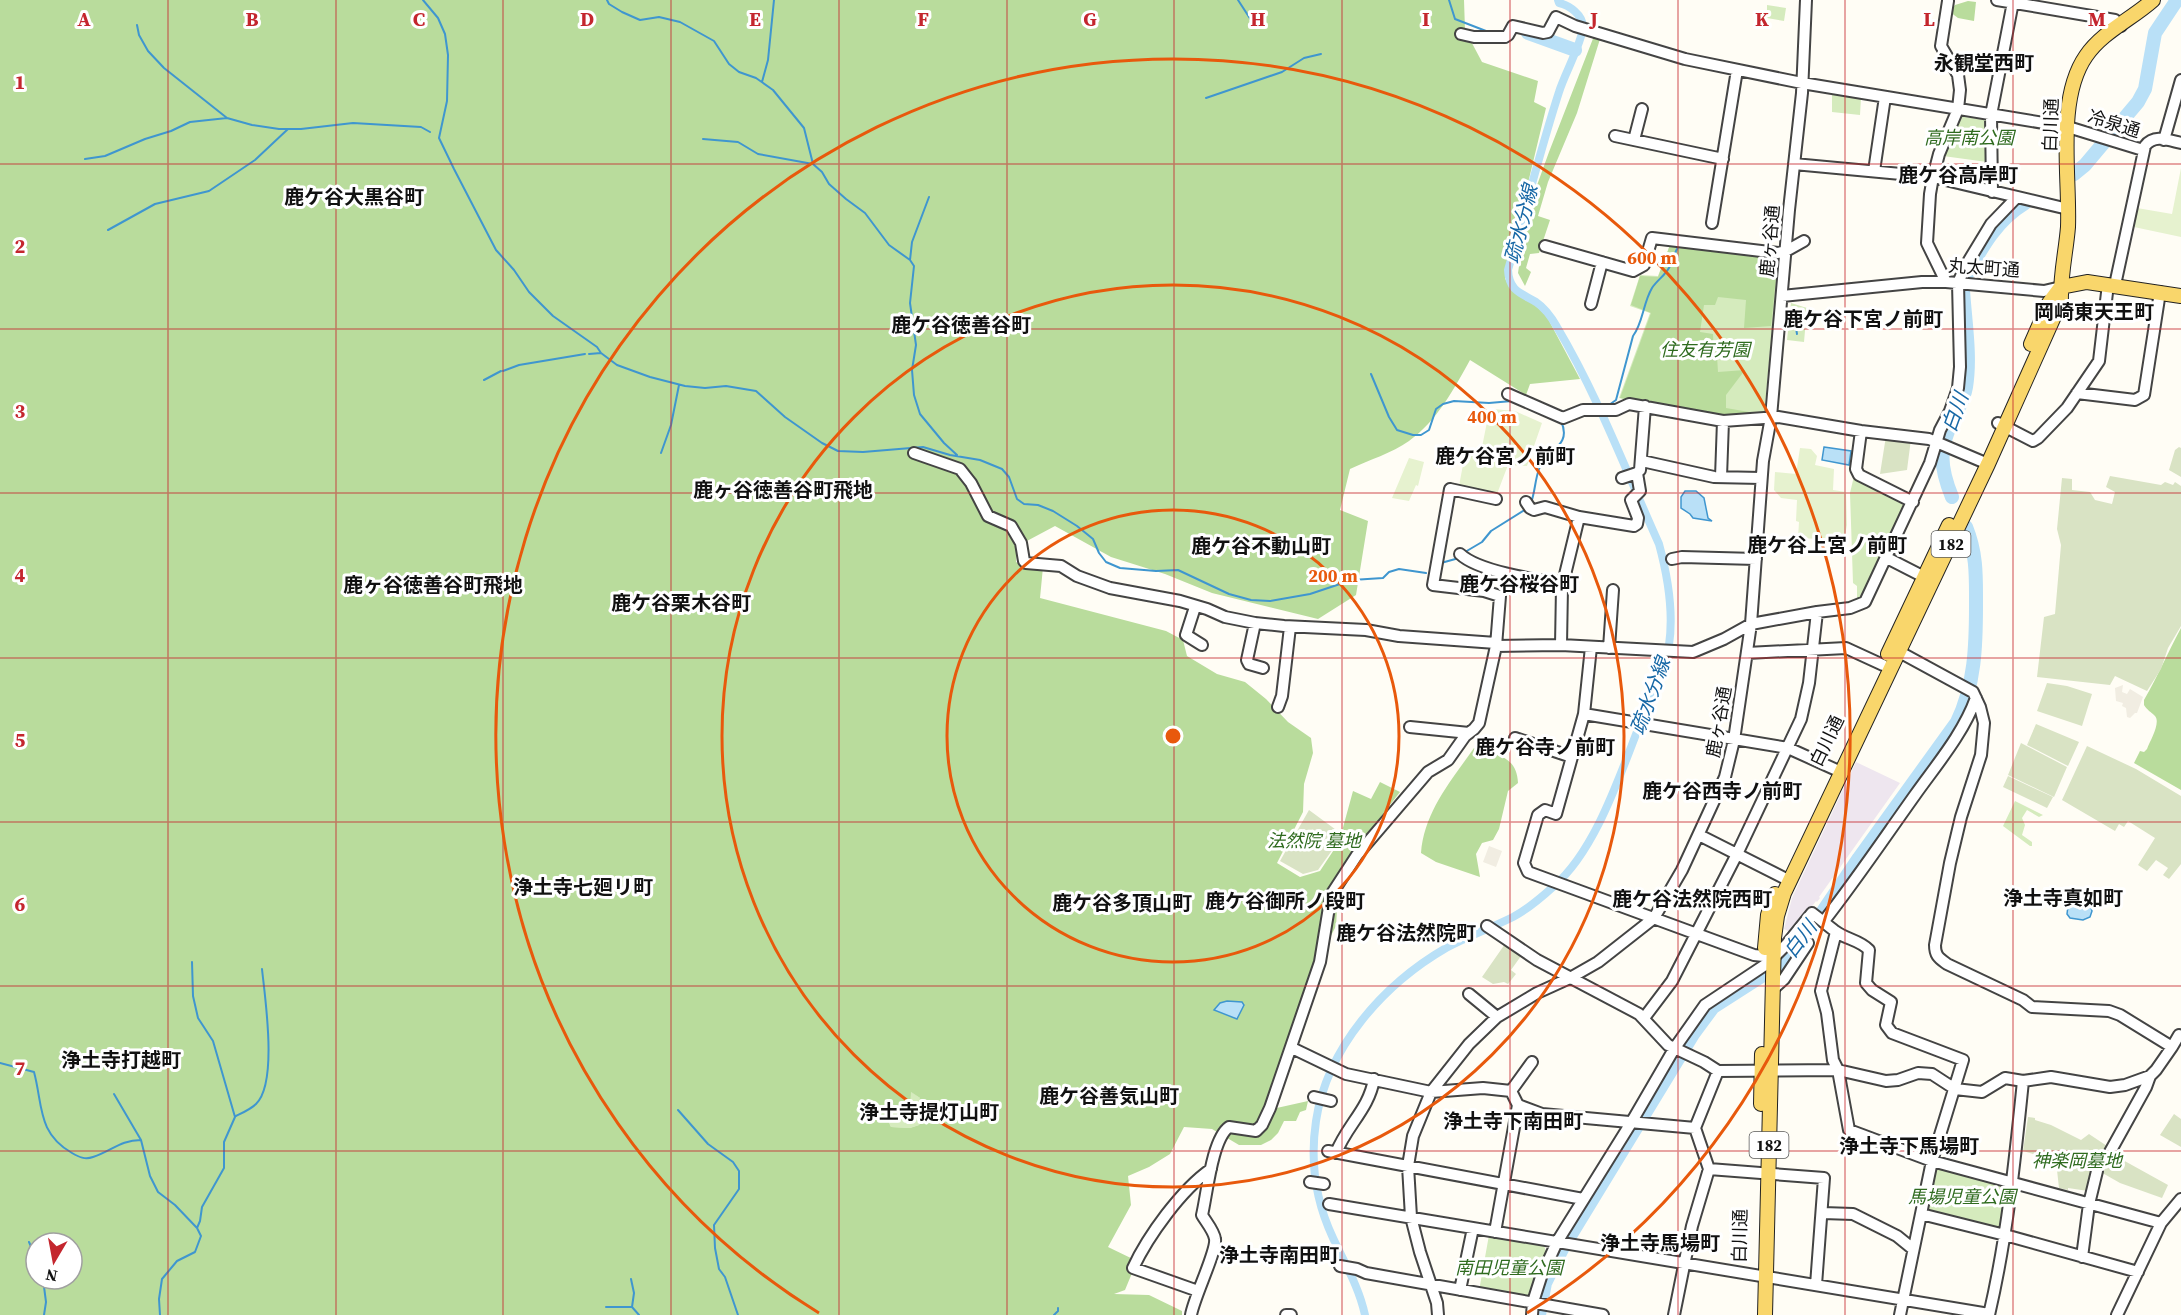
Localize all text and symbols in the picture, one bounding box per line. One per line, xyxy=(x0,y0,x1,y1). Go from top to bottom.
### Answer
text: A xyxy=(77,5,91,33)
text: B xyxy=(245,5,259,33)
text: C xyxy=(413,5,425,33)
text: D xyxy=(580,5,594,33)
text: E xyxy=(749,5,761,33)
text: F xyxy=(917,5,929,33)
text: G xyxy=(1083,5,1097,33)
text: H xyxy=(1250,5,1266,33)
text: I xyxy=(1422,5,1430,33)
text: J xyxy=(1588,5,1598,33)
text: K xyxy=(1755,5,1769,33)
text: L xyxy=(1923,5,1935,33)
text: M xyxy=(2088,5,2106,33)
district label: 永観堂西町 xyxy=(1934,49,2034,77)
text: 1 xyxy=(15,68,25,96)
street label: 白川通 xyxy=(2037,98,2064,152)
street label: 冷泉通 xyxy=(2085,104,2144,143)
park label: 高岸南公園 xyxy=(1924,125,2017,150)
district label: 鹿ケ谷高岸町 xyxy=(1898,161,2018,189)
water label: 疏水分線 xyxy=(1498,179,1545,266)
district label: 鹿ケ谷大黒谷町 xyxy=(284,183,424,211)
street label: 鹿ヶ谷通 xyxy=(1754,204,1785,278)
text: 2 xyxy=(15,232,26,260)
text: 600 m xyxy=(1627,245,1677,270)
street label: 丸太町通 xyxy=(1947,253,2021,282)
district label: 岡崎東天王町 xyxy=(2034,298,2154,326)
district label: 鹿ケ谷下宮ノ前町 xyxy=(1783,305,1943,333)
district label: 鹿ケ谷徳善谷町 xyxy=(891,311,1031,339)
park label: 住友有芳園 xyxy=(1660,337,1753,362)
water label: 白川 xyxy=(1935,387,1976,436)
text: 3 xyxy=(15,397,26,425)
text: 400 m xyxy=(1467,404,1517,429)
district label: 鹿ケ谷宮ノ前町 xyxy=(1435,442,1575,470)
district label: 鹿ヶ谷徳善谷町飛地 xyxy=(693,476,873,504)
district label: 鹿ケ谷上宮ノ前町 xyxy=(1747,531,1907,559)
road number: 182 xyxy=(1932,531,1970,557)
district label: 鹿ケ谷不動山町 xyxy=(1191,532,1331,560)
text: 4 xyxy=(15,561,26,589)
text: 200 m xyxy=(1308,563,1358,588)
district label: 鹿ケ谷桜谷町 xyxy=(1459,570,1579,598)
district label: 鹿ヶ谷徳善谷町飛地 xyxy=(343,571,523,599)
district label: 鹿ケ谷栗木谷町 xyxy=(611,589,751,617)
water label: 疏水分線 xyxy=(1623,651,1678,738)
street label: 鹿ヶ谷通 xyxy=(1700,684,1737,760)
street label: 白川通 xyxy=(1803,711,1850,771)
text: 5 xyxy=(15,726,26,754)
centre of rings xyxy=(1163,726,1183,746)
district label: 鹿ケ谷寺ノ前町 xyxy=(1475,733,1615,761)
district label: 鹿ケ谷西寺ノ前町 xyxy=(1642,777,1802,805)
park label: 法然院 墓地 xyxy=(1267,828,1363,853)
district label: 浄土寺七廻リ町 xyxy=(513,873,653,901)
district label: 浄土寺真如町 xyxy=(2003,884,2123,912)
district label: 鹿ケ谷法然院西町 xyxy=(1612,885,1772,913)
district label: 鹿ケ谷御所ノ段町 xyxy=(1205,887,1365,915)
district label: 鹿ケ谷多頂山町 xyxy=(1052,889,1192,917)
text: 6 xyxy=(15,890,26,918)
water label: 白川 xyxy=(1777,913,1824,963)
district label: 鹿ケ谷法然院町 xyxy=(1336,919,1476,947)
district label: 浄土寺打越町 xyxy=(61,1046,181,1074)
text: 7 xyxy=(15,1054,26,1082)
district label: 鹿ケ谷善気山町 xyxy=(1039,1082,1179,1110)
district label: 浄土寺提灯山町 xyxy=(859,1098,999,1126)
district label: 浄土寺下南田町 xyxy=(1443,1107,1583,1135)
road number: 182 xyxy=(1750,1132,1788,1158)
district label: 浄土寺下馬場町 xyxy=(1839,1132,1979,1160)
park label: 神楽岡墓地 xyxy=(2032,1148,2124,1173)
park label: 馬場児童公園 xyxy=(1908,1184,2019,1209)
street label: 白川通 xyxy=(1727,1209,1752,1263)
district label: 浄土寺馬場町 xyxy=(1600,1229,1720,1257)
north arrow xyxy=(24,1231,84,1291)
district label: 浄土寺南田町 xyxy=(1219,1241,1339,1269)
park label: 南田児童公園 xyxy=(1455,1255,1566,1280)
text: N xyxy=(43,1264,59,1288)

